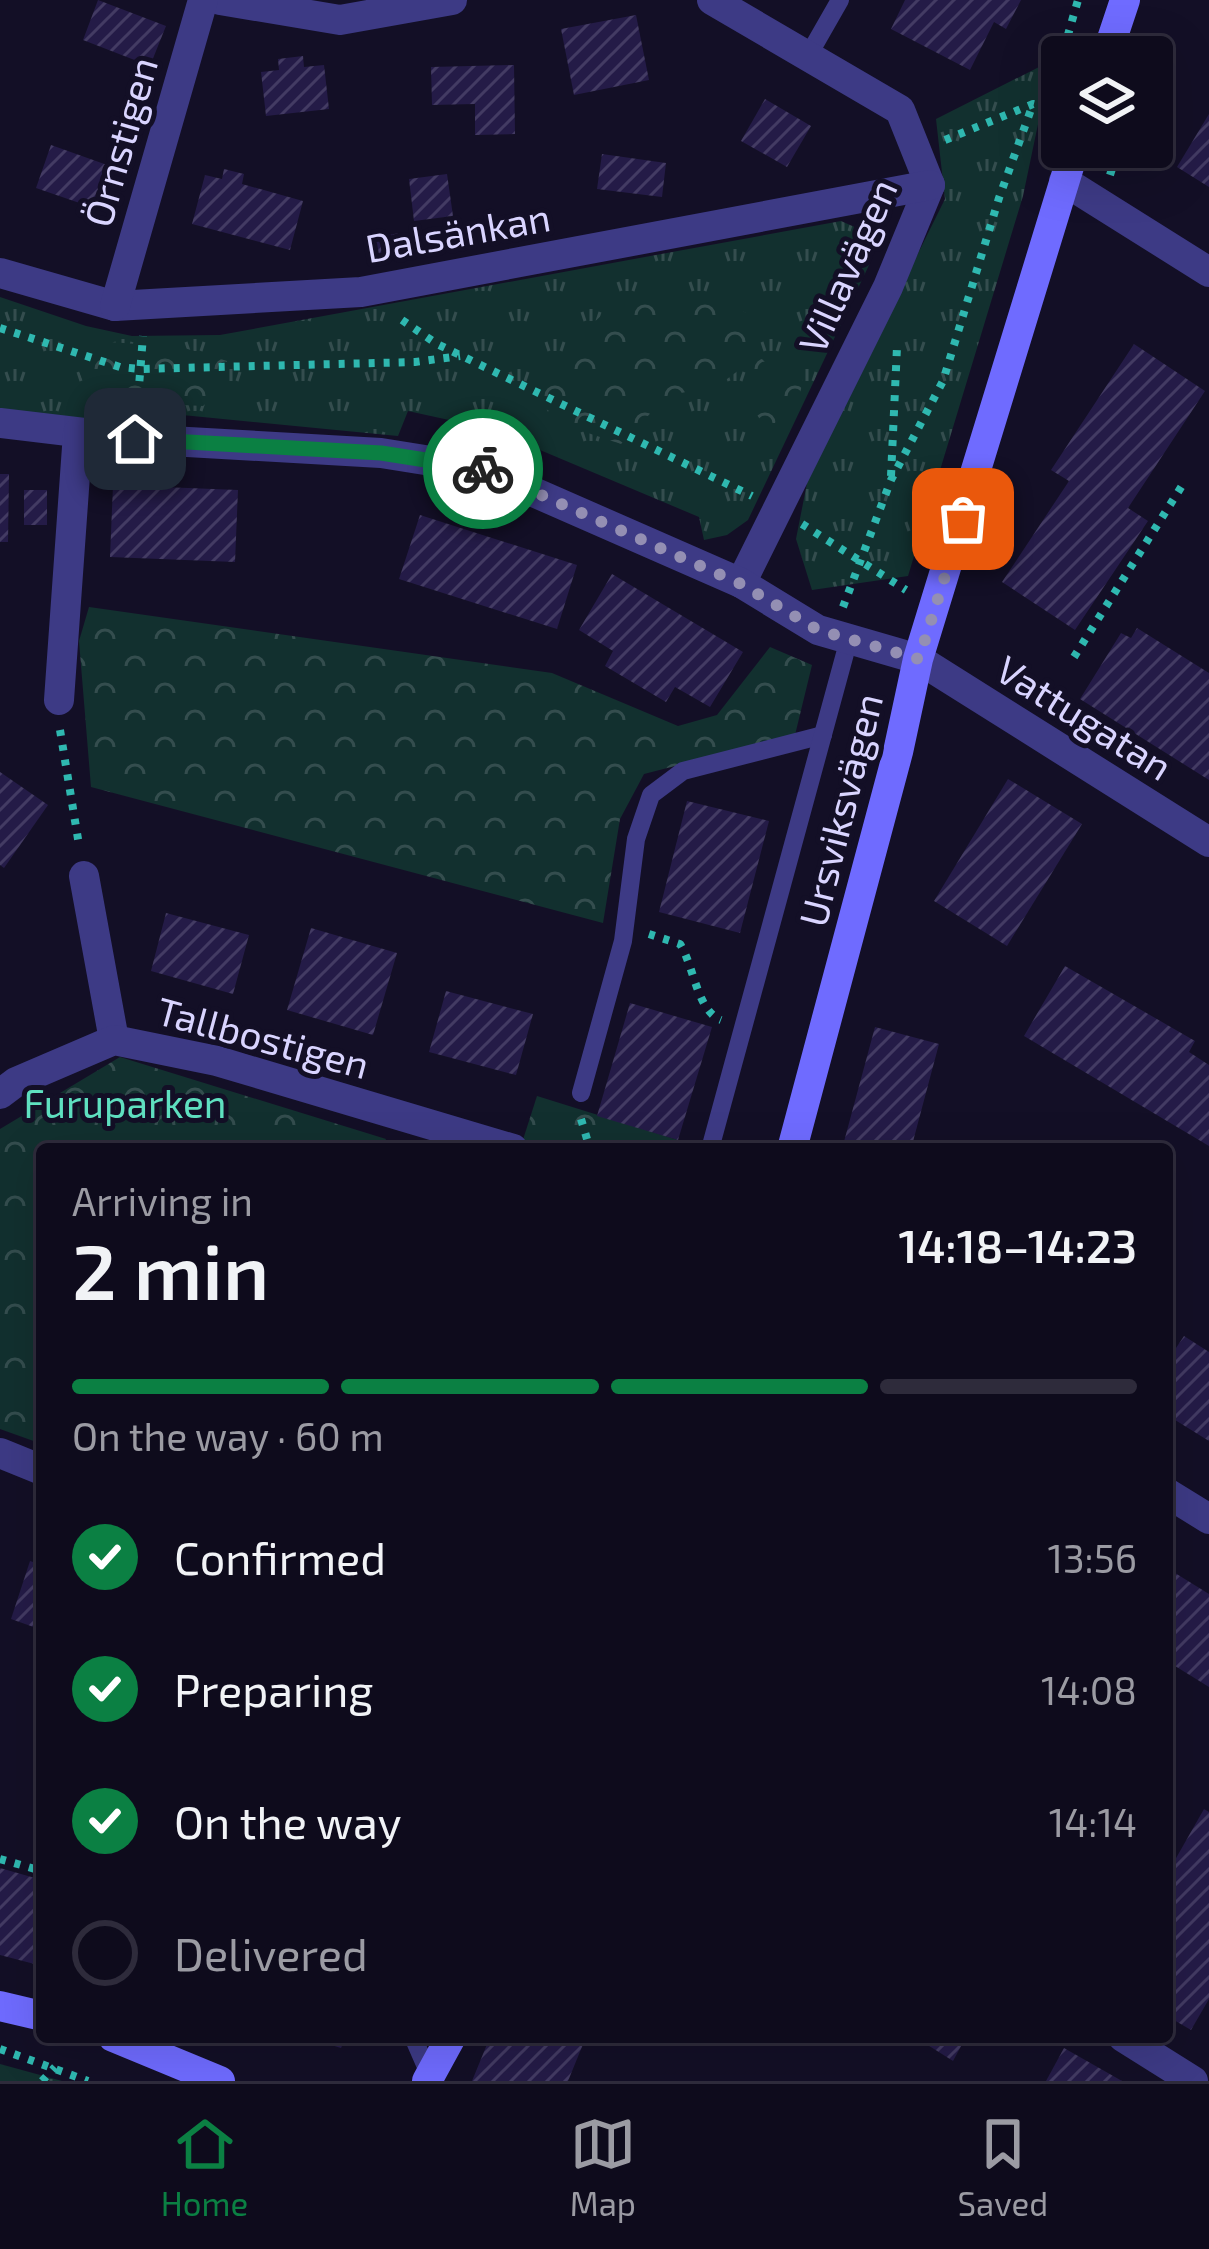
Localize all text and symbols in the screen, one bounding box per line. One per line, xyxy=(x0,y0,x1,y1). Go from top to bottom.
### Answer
map controls xyxy=(1041,36,1173,168)
button: layers xyxy=(1041,36,1173,168)
street label: Örnstigen xyxy=(73,52,166,232)
street label: Villavägen xyxy=(788,171,906,360)
street label: Dalsänkan xyxy=(362,192,554,271)
pin xyxy=(84,388,186,490)
icon: home xyxy=(102,406,168,472)
courier xyxy=(423,409,543,529)
icon: bike xyxy=(450,436,516,502)
pin xyxy=(912,468,1014,570)
icon: bag xyxy=(930,486,996,552)
street label: Vattugatan xyxy=(988,644,1181,789)
street label: Ursviksvägen xyxy=(788,688,891,931)
street label: Tallbostigen xyxy=(152,986,375,1087)
park label: Furuparken xyxy=(23,1079,227,1126)
text: Arriving in xyxy=(72,1177,253,1224)
text: 14:18–14:23 xyxy=(899,1218,1137,1272)
text: 2 min xyxy=(72,1222,269,1316)
text: On the way · 60 m xyxy=(72,1412,384,1459)
icon: check xyxy=(72,1524,138,1590)
text: Confirmed xyxy=(174,1530,386,1584)
text: 13:56 xyxy=(1047,1534,1137,1581)
icon: check xyxy=(72,1656,138,1722)
text: Preparing xyxy=(174,1662,373,1716)
text: 14:08 xyxy=(1041,1666,1137,1713)
icon: check xyxy=(72,1788,138,1854)
text: On the way xyxy=(174,1794,401,1848)
text: 14:14 xyxy=(1049,1798,1137,1845)
text: Delivered xyxy=(174,1926,368,1980)
tab: Home xyxy=(161,2111,248,2223)
tab: Map xyxy=(570,2111,636,2223)
tab: Saved xyxy=(958,2111,1048,2223)

